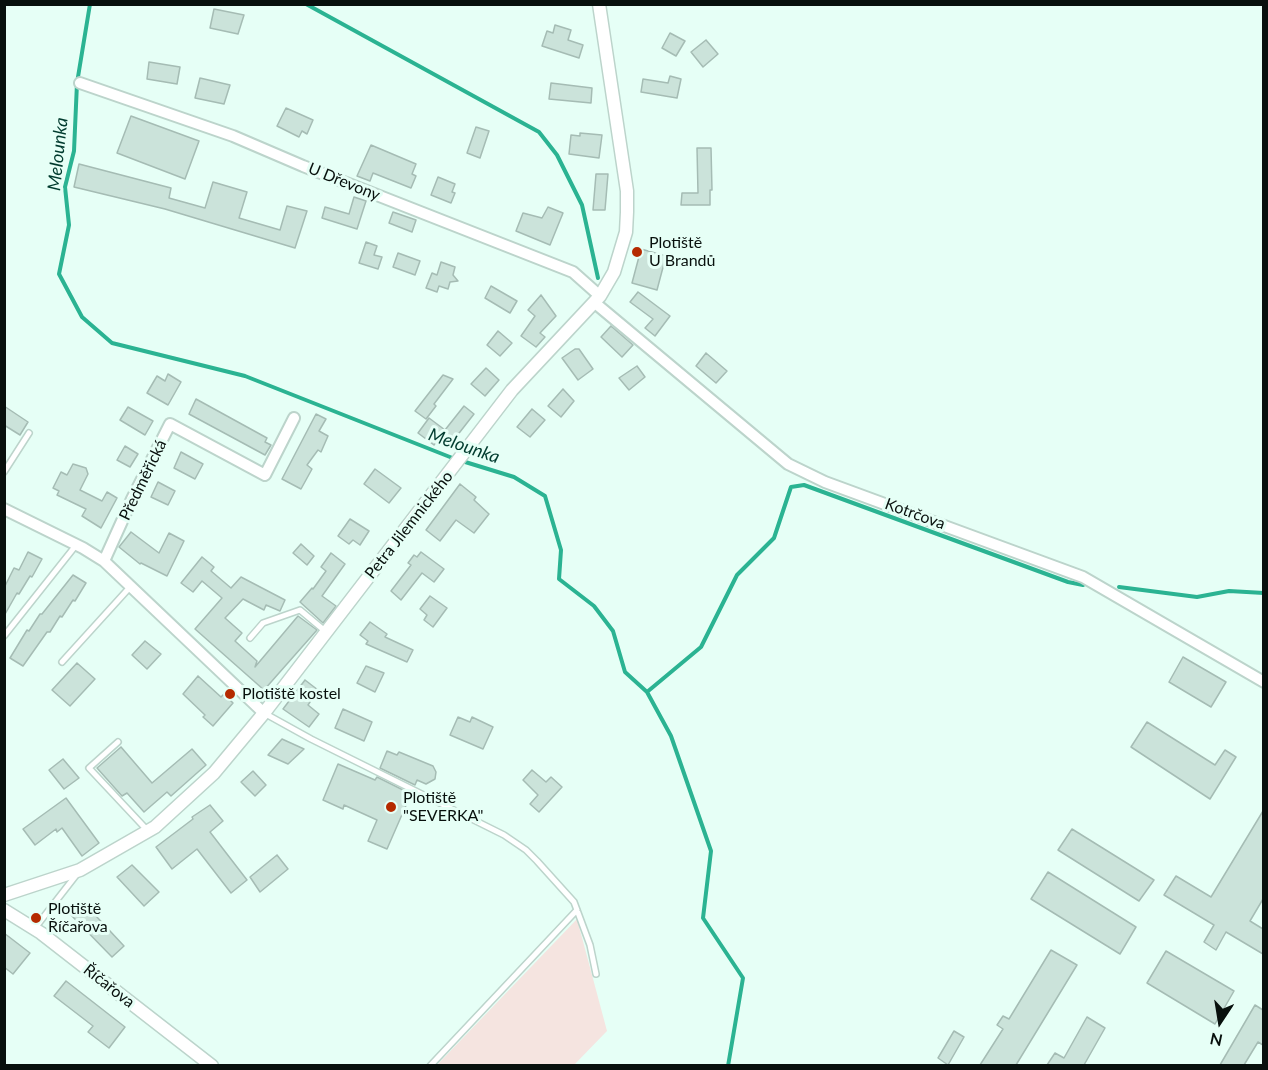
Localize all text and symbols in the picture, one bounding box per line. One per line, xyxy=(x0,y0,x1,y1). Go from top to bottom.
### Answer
water label: Melounka xyxy=(43,116,73,192)
street label: U Dřevony xyxy=(305,159,383,205)
place label: Plotiště U Brandů xyxy=(649,233,715,271)
marker: Plotiště U Brandů xyxy=(630,245,644,259)
water label: Melounka xyxy=(426,424,502,468)
street label: Předměřická xyxy=(115,437,171,523)
street label: Petra Jilemnického xyxy=(361,467,457,583)
street label: Kotrčova xyxy=(882,494,948,534)
place label: Plotiště kostel xyxy=(242,684,341,704)
marker: Plotiště kostel xyxy=(223,687,237,701)
place label: Plotiště "SEVERKA" xyxy=(403,788,483,826)
marker: Plotiště "SEVERKA" xyxy=(384,800,398,814)
place label: Plotiště Říčařova xyxy=(48,899,108,937)
marker: Plotiště Říčařova xyxy=(29,911,43,925)
street label: Říčařova xyxy=(80,960,138,1012)
north arrow xyxy=(1190,992,1250,1052)
text: N xyxy=(1208,1030,1224,1051)

